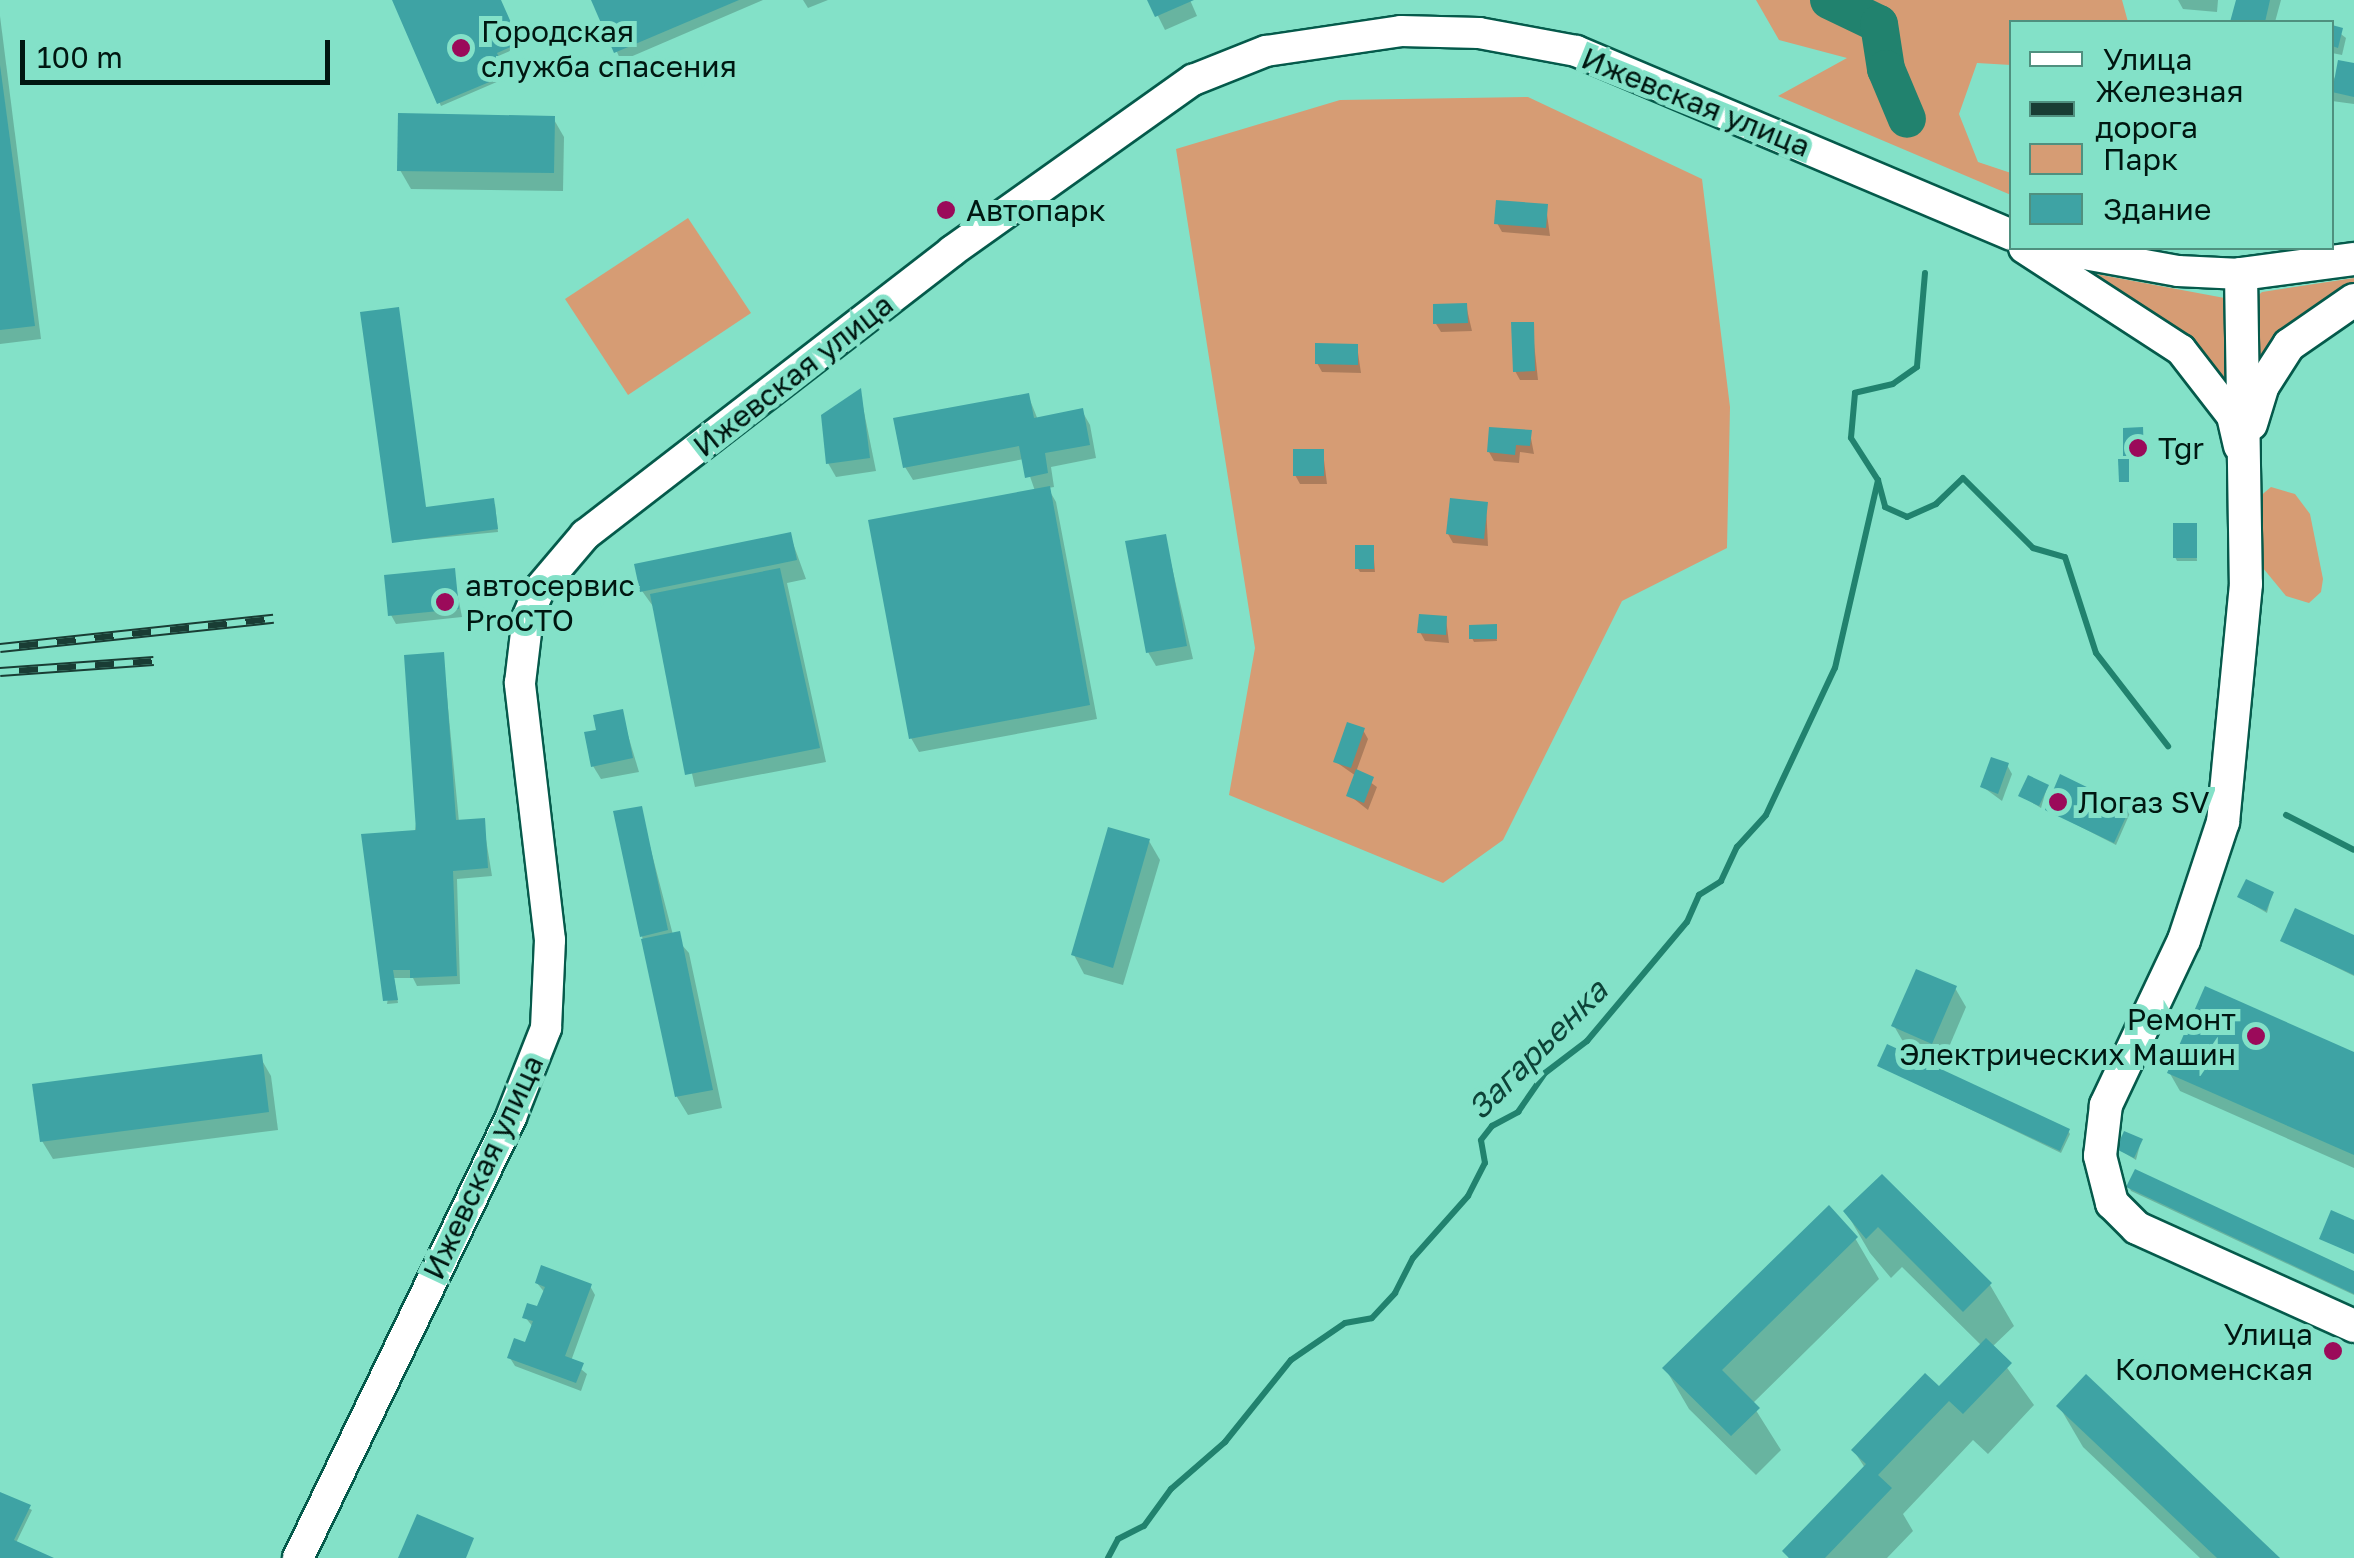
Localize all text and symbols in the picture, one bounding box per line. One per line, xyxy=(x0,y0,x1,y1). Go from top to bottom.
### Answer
place label: Городская служба спасения xyxy=(481,13,737,84)
scale bar xyxy=(25,20,335,82)
legend xyxy=(2009,20,2334,250)
marker: Городская служба спасения xyxy=(450,37,472,59)
text: 100 m xyxy=(37,39,123,75)
street label: Ижевская улица xyxy=(1576,40,1816,164)
text: Улица xyxy=(2103,41,2192,77)
text: Железная дорога xyxy=(2095,73,2244,145)
text: Парк xyxy=(2103,141,2178,177)
text: Здание xyxy=(2103,191,2211,227)
place label: Автопарк xyxy=(966,192,1106,228)
marker: Автопарк xyxy=(935,199,957,221)
street label: Ижевская улица xyxy=(686,286,900,464)
place label: Tgr xyxy=(2158,430,2204,466)
marker: Tgr xyxy=(2127,437,2149,459)
place label: автосервис ProСТО xyxy=(465,567,635,638)
marker: автосервис ProСТО xyxy=(434,591,456,613)
place label: Логаз SV xyxy=(2078,784,2210,820)
marker: Логаз SV xyxy=(2047,791,2069,813)
water label: Загарьенка xyxy=(1459,971,1615,1127)
place label: Ремонт Электрических Машин xyxy=(1899,1001,2236,1072)
marker: Ремонт Электрических Машин xyxy=(2245,1025,2267,1047)
street label: Ижевская улица xyxy=(415,1049,551,1285)
place label: Улица Коломенская xyxy=(2115,1316,2313,1386)
marker: Улица Коломенская xyxy=(2322,1340,2344,1362)

